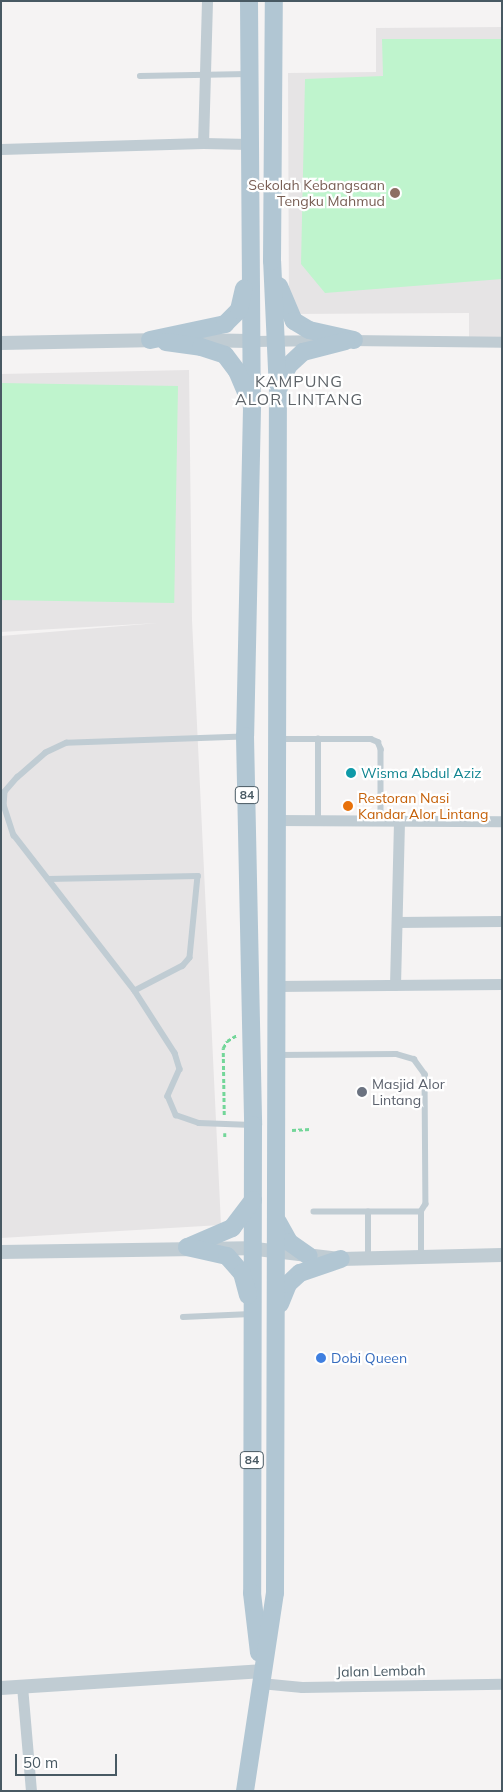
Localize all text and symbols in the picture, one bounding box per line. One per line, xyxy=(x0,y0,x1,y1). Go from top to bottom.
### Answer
place label: Sekolah Kebangsaan Tengku Mahmud xyxy=(248,177,385,210)
marker: Sekolah Kebangsaan Tengku Mahmud xyxy=(389,187,401,199)
district label: KAMPUNG ALOR LINTANG xyxy=(233,371,365,409)
place label: Wisma Abdul Aziz xyxy=(361,765,481,781)
marker: Wisma Abdul Aziz xyxy=(345,767,357,779)
road number: 84 xyxy=(234,786,260,804)
place label: Restoran Nasi Kandar Alor Lintang xyxy=(358,790,488,822)
marker: Restoran Nasi Kandar Alor Lintang xyxy=(342,800,354,812)
place label: Masjid Alor Lintang xyxy=(372,1076,445,1108)
marker: Masjid Alor Lintang xyxy=(356,1086,368,1098)
place label: Dobi Queen xyxy=(331,1350,407,1366)
marker: Dobi Queen xyxy=(315,1352,327,1364)
road number: 84 xyxy=(240,1450,264,1470)
street label: Jalan Lembah xyxy=(336,1662,426,1680)
scale bar xyxy=(18,1744,120,1776)
text: 50 m xyxy=(23,1753,58,1772)

